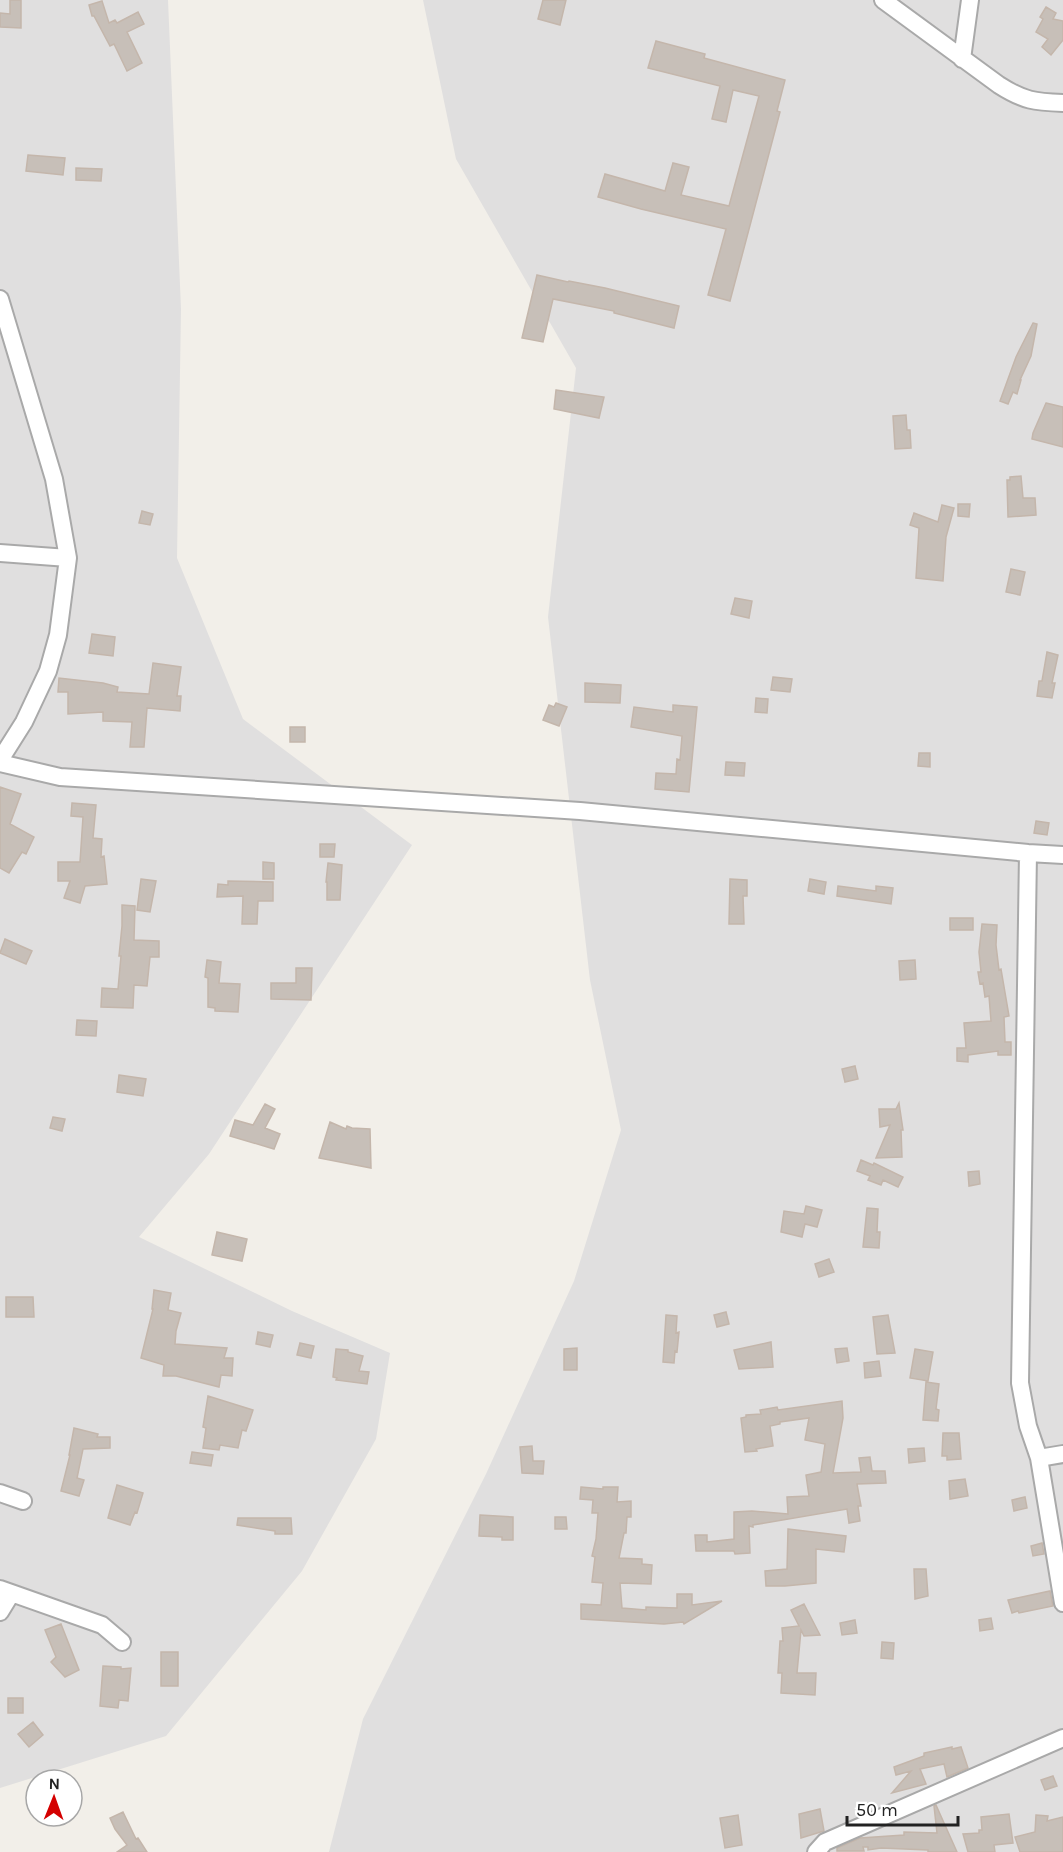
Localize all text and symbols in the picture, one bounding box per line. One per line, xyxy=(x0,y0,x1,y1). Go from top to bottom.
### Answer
north arrow xyxy=(24,1768,84,1828)
text: N xyxy=(48,1774,60,1793)
scale bar xyxy=(847,1789,958,1827)
text: 50 m xyxy=(856,1799,898,1821)

